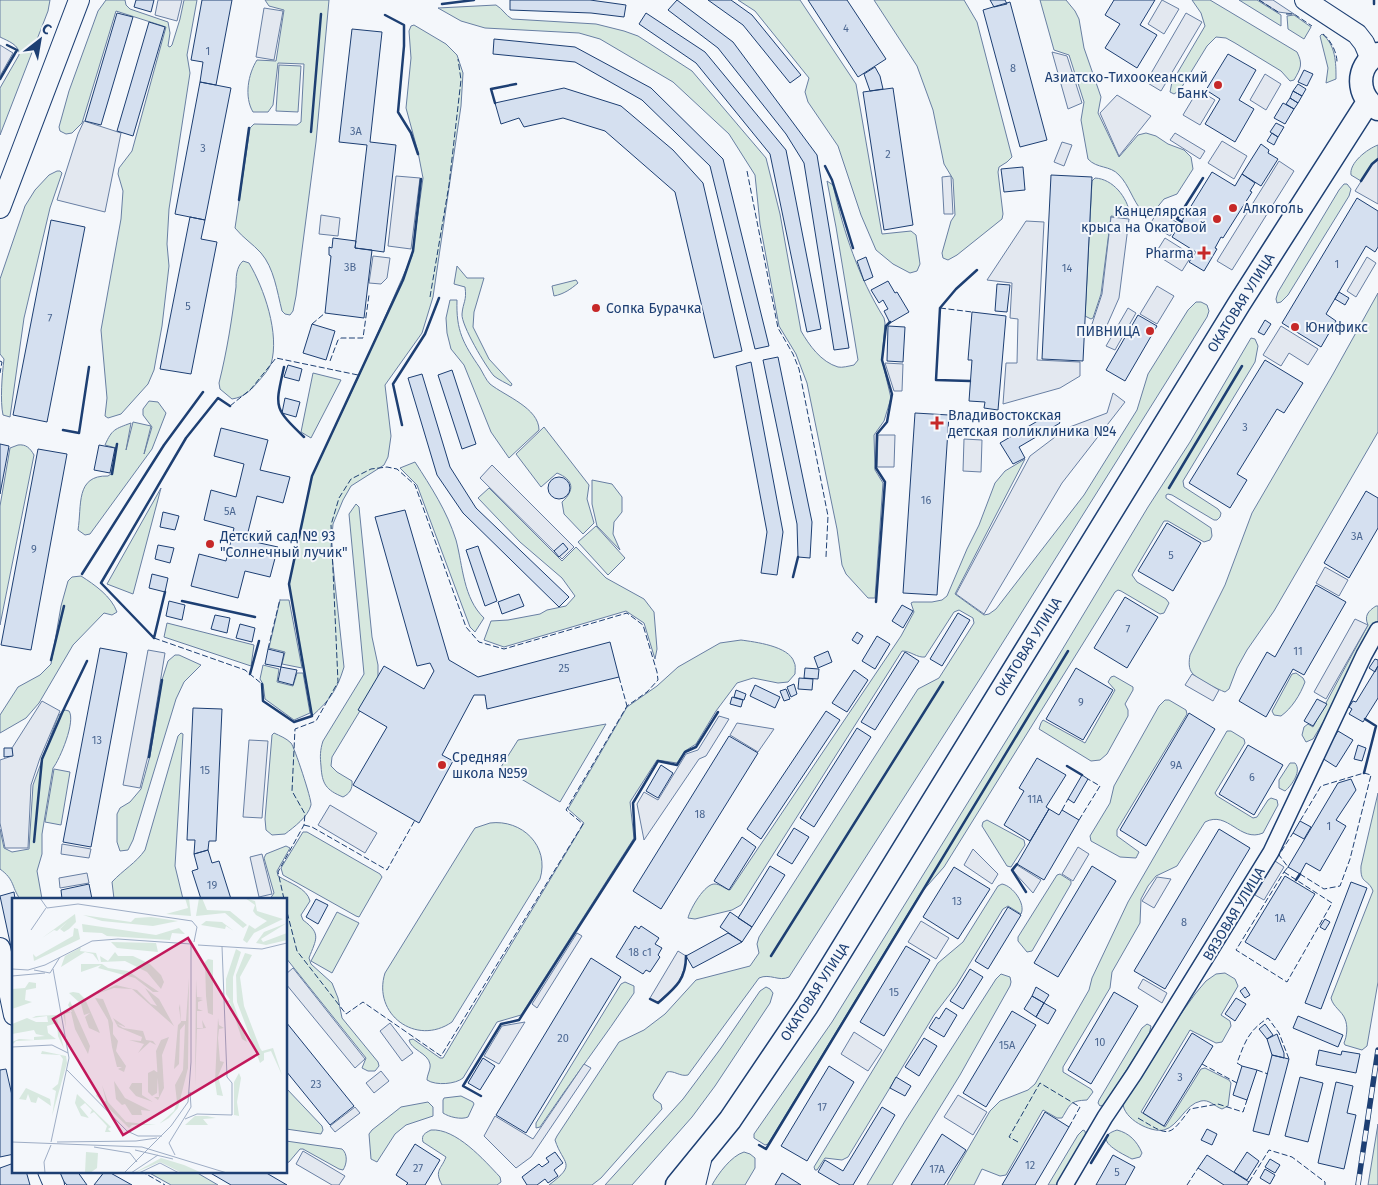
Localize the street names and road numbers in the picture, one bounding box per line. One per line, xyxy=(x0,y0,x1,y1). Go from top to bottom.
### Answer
street label: ОКАТОВАЯ УЛИЦА xyxy=(1204,250,1278,356)
street label: ОКАТОВАЯ УЛИЦА xyxy=(991,594,1065,700)
street label: ВЯЗОВАЯ УЛИЦА xyxy=(1199,864,1269,964)
street label: ОКАТОВАЯ УЛИЦА xyxy=(777,940,853,1044)

